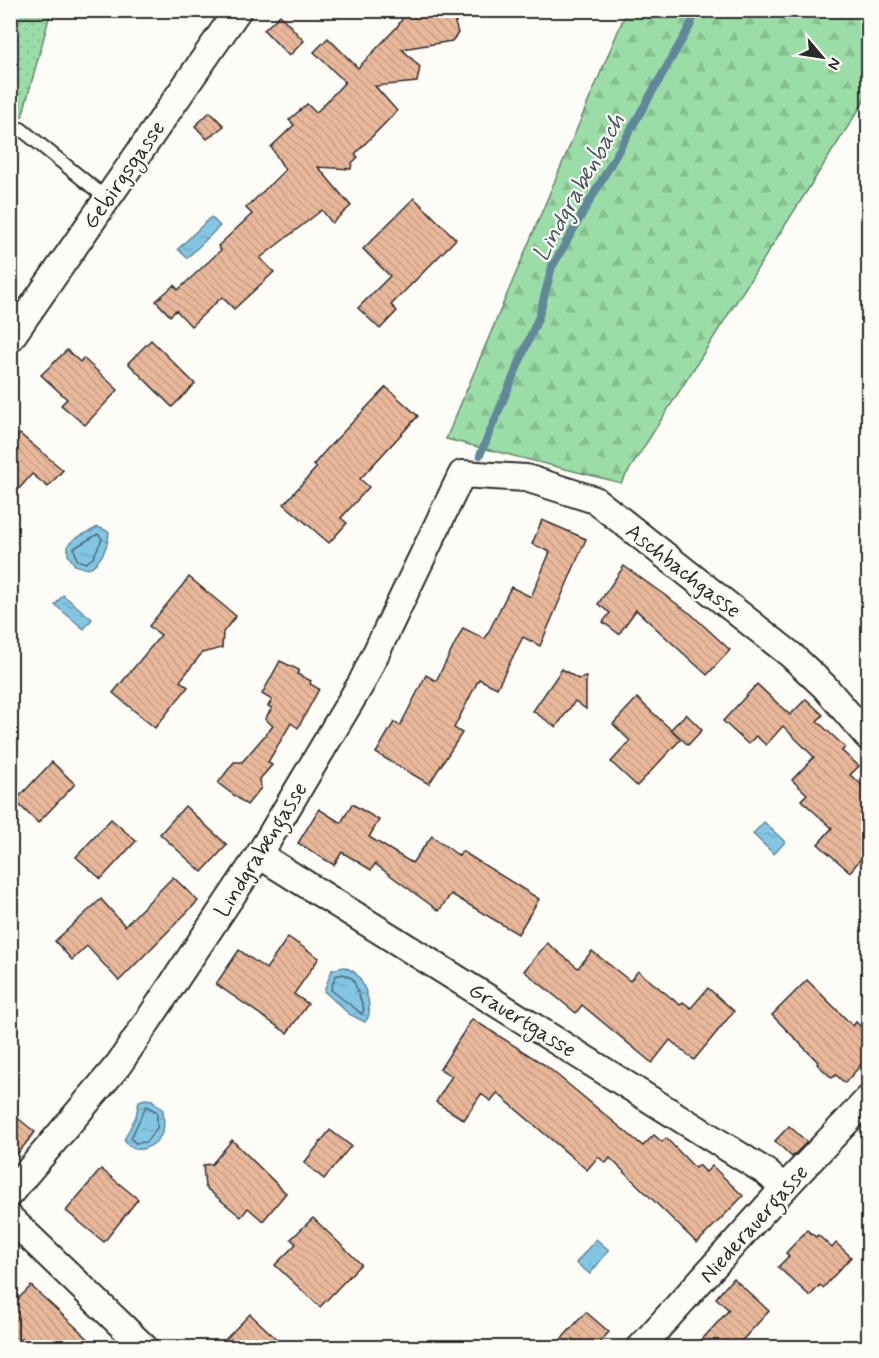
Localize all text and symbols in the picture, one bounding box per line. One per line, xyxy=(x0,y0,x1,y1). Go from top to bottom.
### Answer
north arrow xyxy=(792,27,852,87)
text: N xyxy=(822,54,846,73)
water label: Lindgrabenbach xyxy=(526,108,633,267)
street label: Gebirgsgasse xyxy=(77,116,175,236)
street label: Aschbachgasse xyxy=(619,518,746,626)
street label: Lindgrabengasse xyxy=(209,777,317,925)
street label: Grauertgasse xyxy=(461,977,581,1067)
street label: Niederauergasse xyxy=(694,1159,817,1291)

